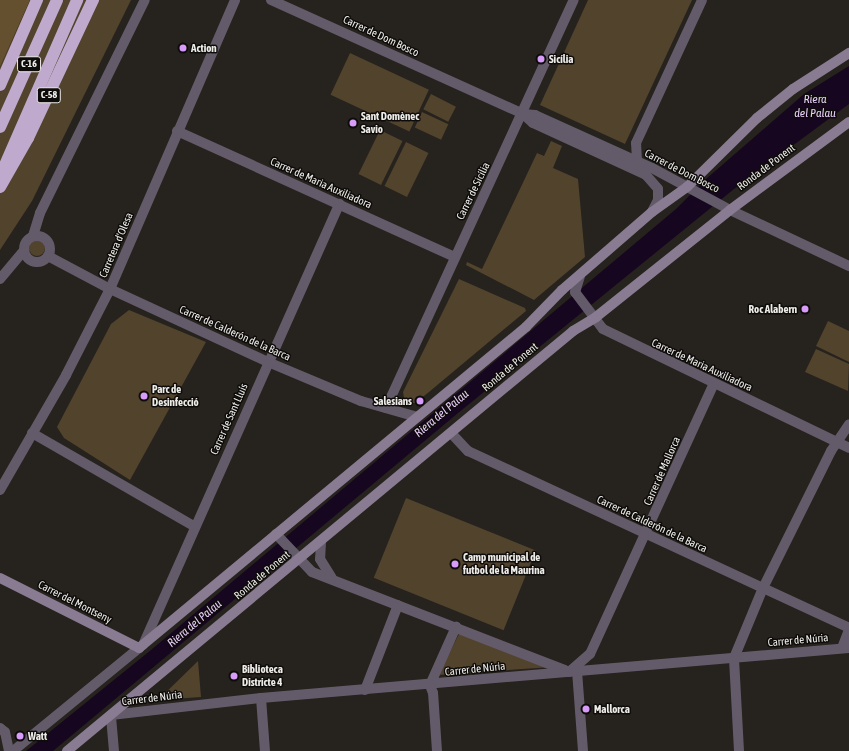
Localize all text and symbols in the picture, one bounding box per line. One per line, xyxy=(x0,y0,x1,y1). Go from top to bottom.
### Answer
street label: Carrer de Dom Bosco xyxy=(341,13,421,59)
place label: Action xyxy=(191,41,217,55)
marker: Action xyxy=(178,43,188,53)
place label: Sicília xyxy=(549,52,573,66)
marker: Sicília xyxy=(536,54,546,64)
road number: C-16 xyxy=(17,56,41,72)
road number: C-58 xyxy=(36,87,62,103)
water label: Riera del Palau xyxy=(794,93,836,121)
place label: Sant Domènec Savio xyxy=(361,110,419,136)
marker: Sant Domènec Savio xyxy=(348,118,358,128)
street label: Ronda de Ponent xyxy=(735,141,797,193)
street label: Carrer de Dom Bosco xyxy=(642,146,722,196)
street label: Carrer de Maria Auxiliadora xyxy=(268,155,374,211)
street label: Carrer de Sicília xyxy=(453,160,493,222)
street label: Carretera d'Olesa xyxy=(96,210,136,280)
street label: Carrer de Calderón de la Barca xyxy=(177,302,293,364)
place label: Roc Alabern xyxy=(749,302,797,316)
marker: Roc Alabern xyxy=(800,304,810,314)
street label: Carrer de Maria Auxiliadora xyxy=(650,336,754,394)
street label: Ronda de Ponent xyxy=(479,340,541,394)
street label: Carrer de Sant Lluís xyxy=(207,381,251,457)
place label: Parc de Desinfecció xyxy=(152,383,199,409)
water label: Riera del Palau xyxy=(412,387,472,441)
marker: Parc de Desinfecció xyxy=(139,391,149,401)
place label: Salesians xyxy=(374,394,412,408)
marker: Salesians xyxy=(415,396,425,406)
street label: Carrer de Mallorca xyxy=(641,435,683,507)
street label: Carrer de Calderón de la Barca xyxy=(595,493,709,555)
street label: Ronda de Ponent xyxy=(231,548,293,602)
place label: Camp municipal de futbol de la Maurina xyxy=(463,551,545,577)
marker: Camp municipal de futbol de la Maurina xyxy=(450,559,460,569)
street label: Carrer del Montseny xyxy=(36,578,114,626)
water label: Riera del Palau xyxy=(165,597,225,651)
street label: Carrer de Núria xyxy=(767,631,829,649)
street label: Carrer de Núria xyxy=(444,659,506,679)
place label: Biblioteca Districte 4 xyxy=(242,663,283,689)
marker: Biblioteca Districte 4 xyxy=(229,671,239,681)
street label: Carrer de Núria xyxy=(121,688,183,708)
place label: Mallorca xyxy=(594,702,630,716)
marker: Mallorca xyxy=(581,704,591,714)
place label: Watt xyxy=(28,729,47,743)
marker: Watt xyxy=(15,731,25,741)

